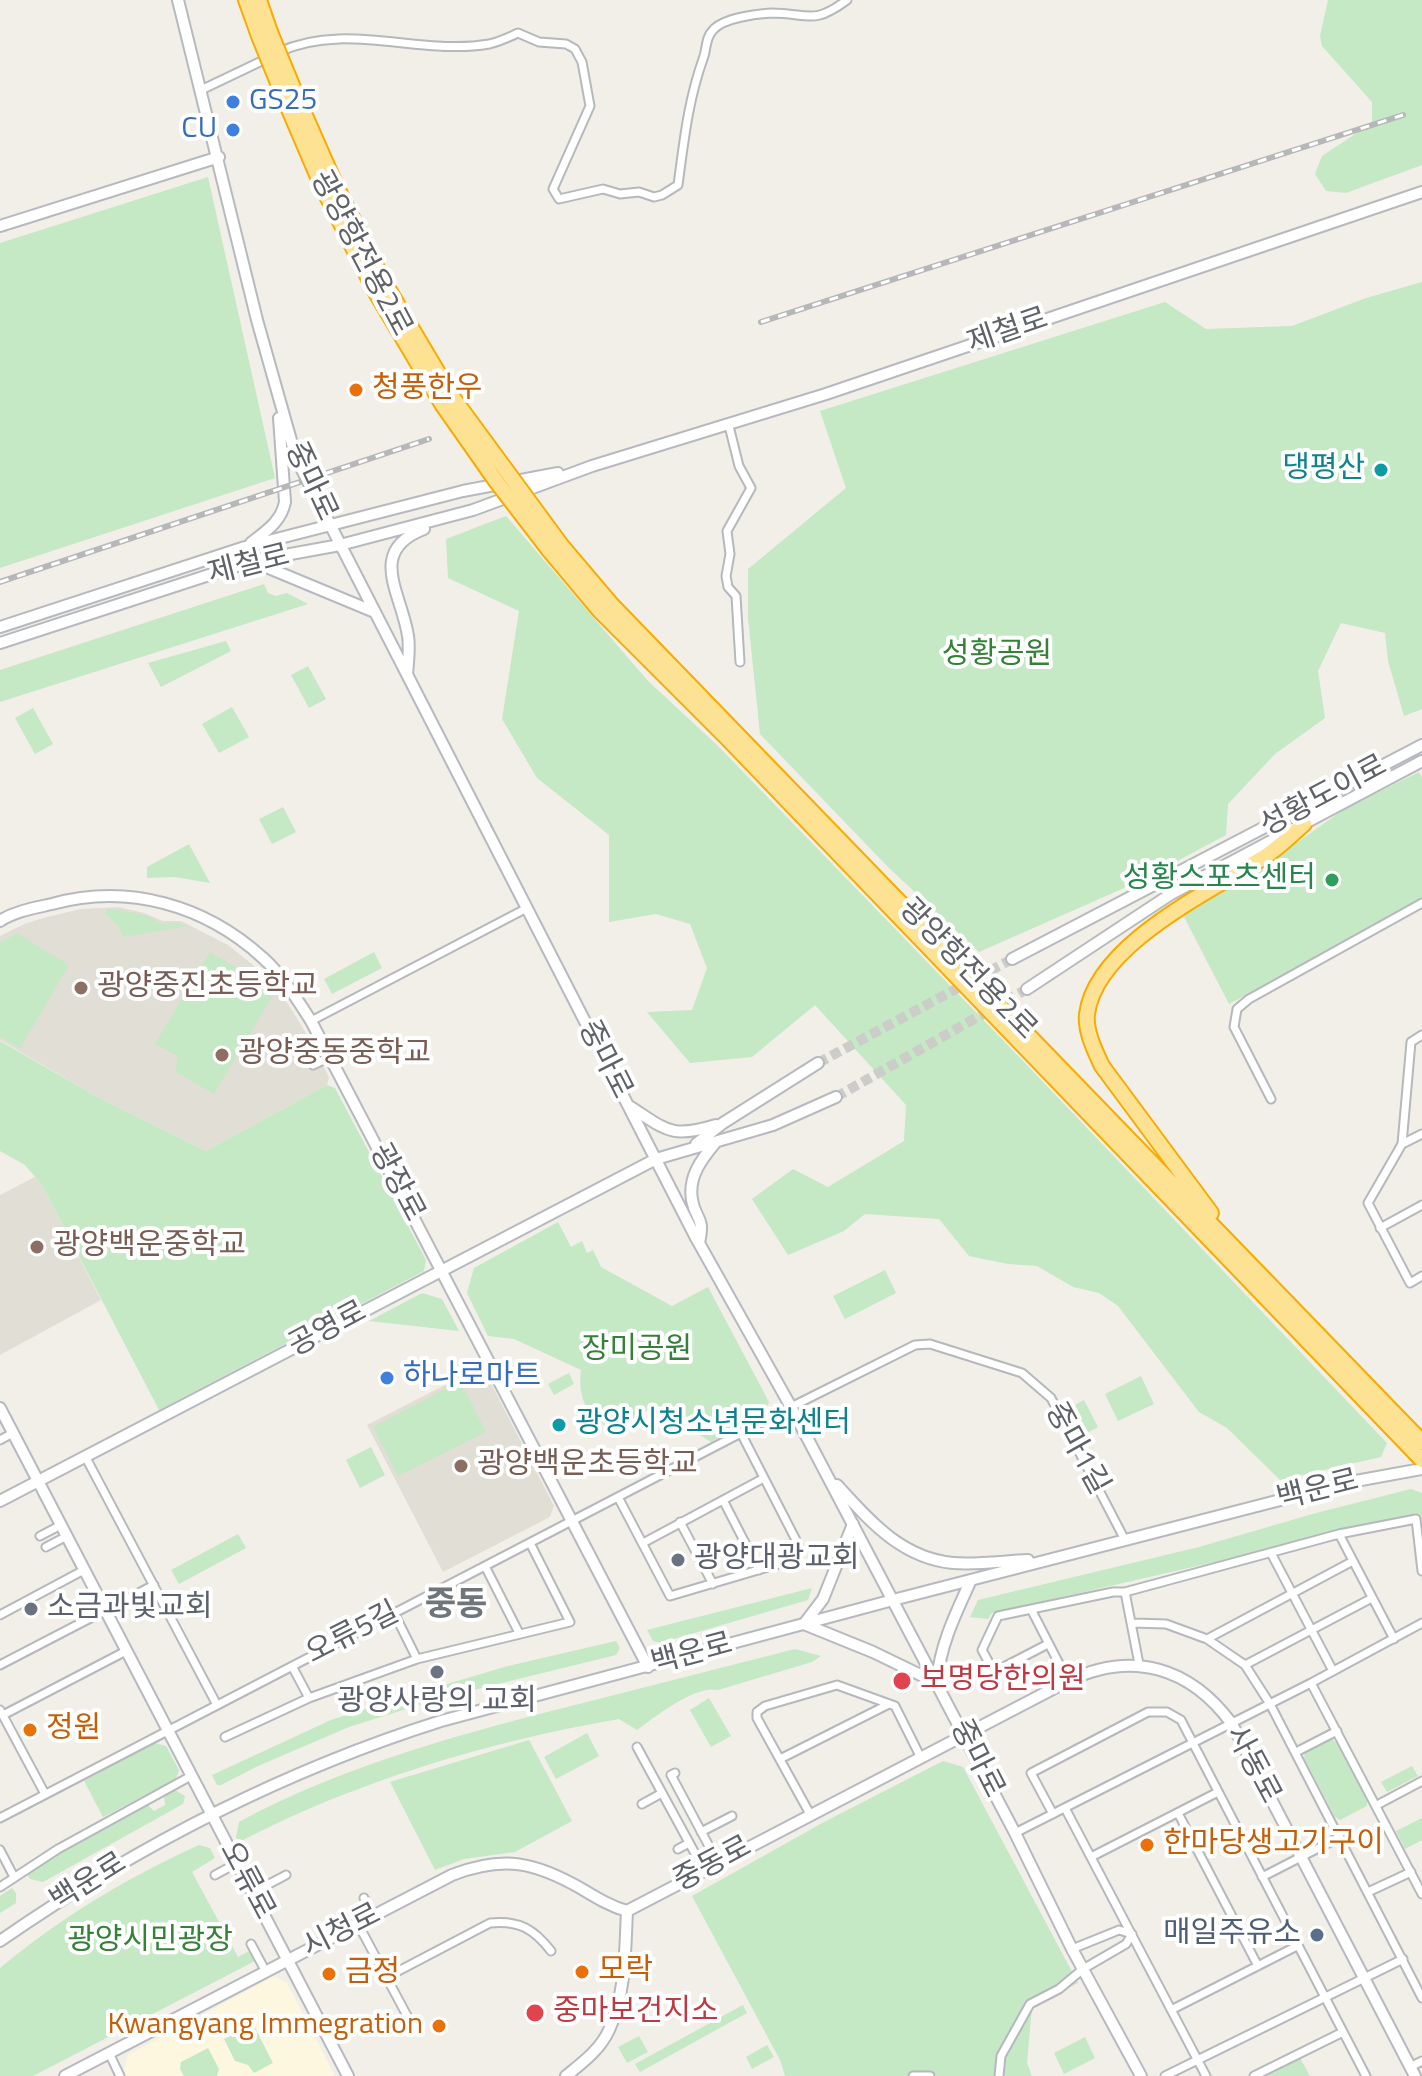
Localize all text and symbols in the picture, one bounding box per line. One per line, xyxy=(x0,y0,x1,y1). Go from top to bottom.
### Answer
place label: GS25 xyxy=(249,84,317,120)
marker: GS25 xyxy=(224,93,242,111)
place label: CU xyxy=(181,112,217,148)
marker: CU xyxy=(224,121,242,139)
street label: 광양항전용2로 xyxy=(301,165,419,343)
street label: 제철로 xyxy=(963,302,1053,362)
place label: 청풍한우 xyxy=(372,372,482,408)
marker: 청풍한우 xyxy=(347,381,365,399)
street label: 중마로 xyxy=(276,437,344,527)
place label: 댕평산 xyxy=(1282,452,1365,488)
marker: 댕평산 xyxy=(1372,461,1390,479)
street label: 제철로 xyxy=(204,539,294,593)
park label: 성황공원 xyxy=(942,638,1052,674)
street label: 성황도이로 xyxy=(1255,749,1393,845)
place label: 성황스포츠센터 xyxy=(1123,862,1316,898)
marker: 성황스포츠센터 xyxy=(1323,871,1341,889)
street label: 광양항전용2로 xyxy=(891,892,1043,1048)
place label: 광양중진초등학교 xyxy=(97,970,318,1006)
marker: 광양중진초등학교 xyxy=(72,979,90,997)
street label: 중마로 xyxy=(569,1015,639,1105)
place label: 광양중동중학교 xyxy=(238,1037,431,1073)
marker: 광양중동중학교 xyxy=(213,1046,231,1064)
street label: 광장로 xyxy=(361,1138,431,1228)
place label: 광양백운중학교 xyxy=(53,1229,246,1265)
marker: 광양백운중학교 xyxy=(28,1238,46,1256)
street label: 공영로 xyxy=(283,1295,373,1365)
park label: 장미공원 xyxy=(582,1333,692,1369)
place label: 하나로마트 xyxy=(403,1360,541,1396)
marker: 하나로마트 xyxy=(378,1369,396,1387)
street label: 중마1길 xyxy=(1036,1397,1116,1501)
place label: 광양시청소년문화센터 xyxy=(575,1407,851,1443)
marker: 광양시청소년문화센터 xyxy=(550,1416,568,1434)
place label: 광양백운초등학교 xyxy=(477,1448,698,1484)
marker: 광양백운초등학교 xyxy=(452,1457,470,1475)
street label: 백운로 xyxy=(1273,1464,1363,1518)
place label: 광양대광교회 xyxy=(694,1542,860,1578)
marker: 광양대광교회 xyxy=(669,1551,687,1569)
district label: 중동 xyxy=(425,1587,487,1627)
place label: 소금과빛교회 xyxy=(47,1591,213,1627)
street label: 오류5길 xyxy=(300,1595,406,1673)
marker: 소금과빛교회 xyxy=(22,1600,40,1618)
street label: 백운로 xyxy=(647,1627,737,1683)
marker: 광양사랑의 교회 xyxy=(428,1663,446,1681)
place label: 보명당한의원 xyxy=(920,1663,1086,1699)
marker: 보명당한의원 xyxy=(891,1670,913,1692)
place label: 광양사랑의 교회 xyxy=(337,1685,537,1721)
place label: 정원 xyxy=(46,1712,101,1748)
street label: 중마로 xyxy=(941,1714,1011,1804)
street label: 사동로 xyxy=(1217,1720,1287,1810)
marker: 정원 xyxy=(21,1721,39,1739)
place label: 한마당생고기구이 xyxy=(1163,1827,1384,1863)
street label: 중동로 xyxy=(668,1830,758,1900)
street label: 오류로 xyxy=(211,1836,281,1926)
marker: 한마당생고기구이 xyxy=(1138,1836,1156,1854)
street label: 백운로 xyxy=(44,1846,134,1920)
street label: 시청로 xyxy=(297,1897,387,1967)
place label: 매일주유소 xyxy=(1163,1917,1301,1953)
park label: 광양시민광장 xyxy=(67,1924,233,1960)
marker: 매일주유소 xyxy=(1308,1926,1326,1944)
place label: 모락 xyxy=(598,1954,653,1990)
place label: 금정 xyxy=(345,1956,400,1992)
marker: 모락 xyxy=(573,1963,591,1981)
marker: 금정 xyxy=(320,1965,338,1983)
place label: 중마보건지소 xyxy=(553,1995,719,2031)
marker: 중마보건지소 xyxy=(524,2002,546,2024)
place label: Kwangyang Immegration xyxy=(107,2008,423,2044)
marker: Kwangyang Immegration xyxy=(430,2017,448,2035)

